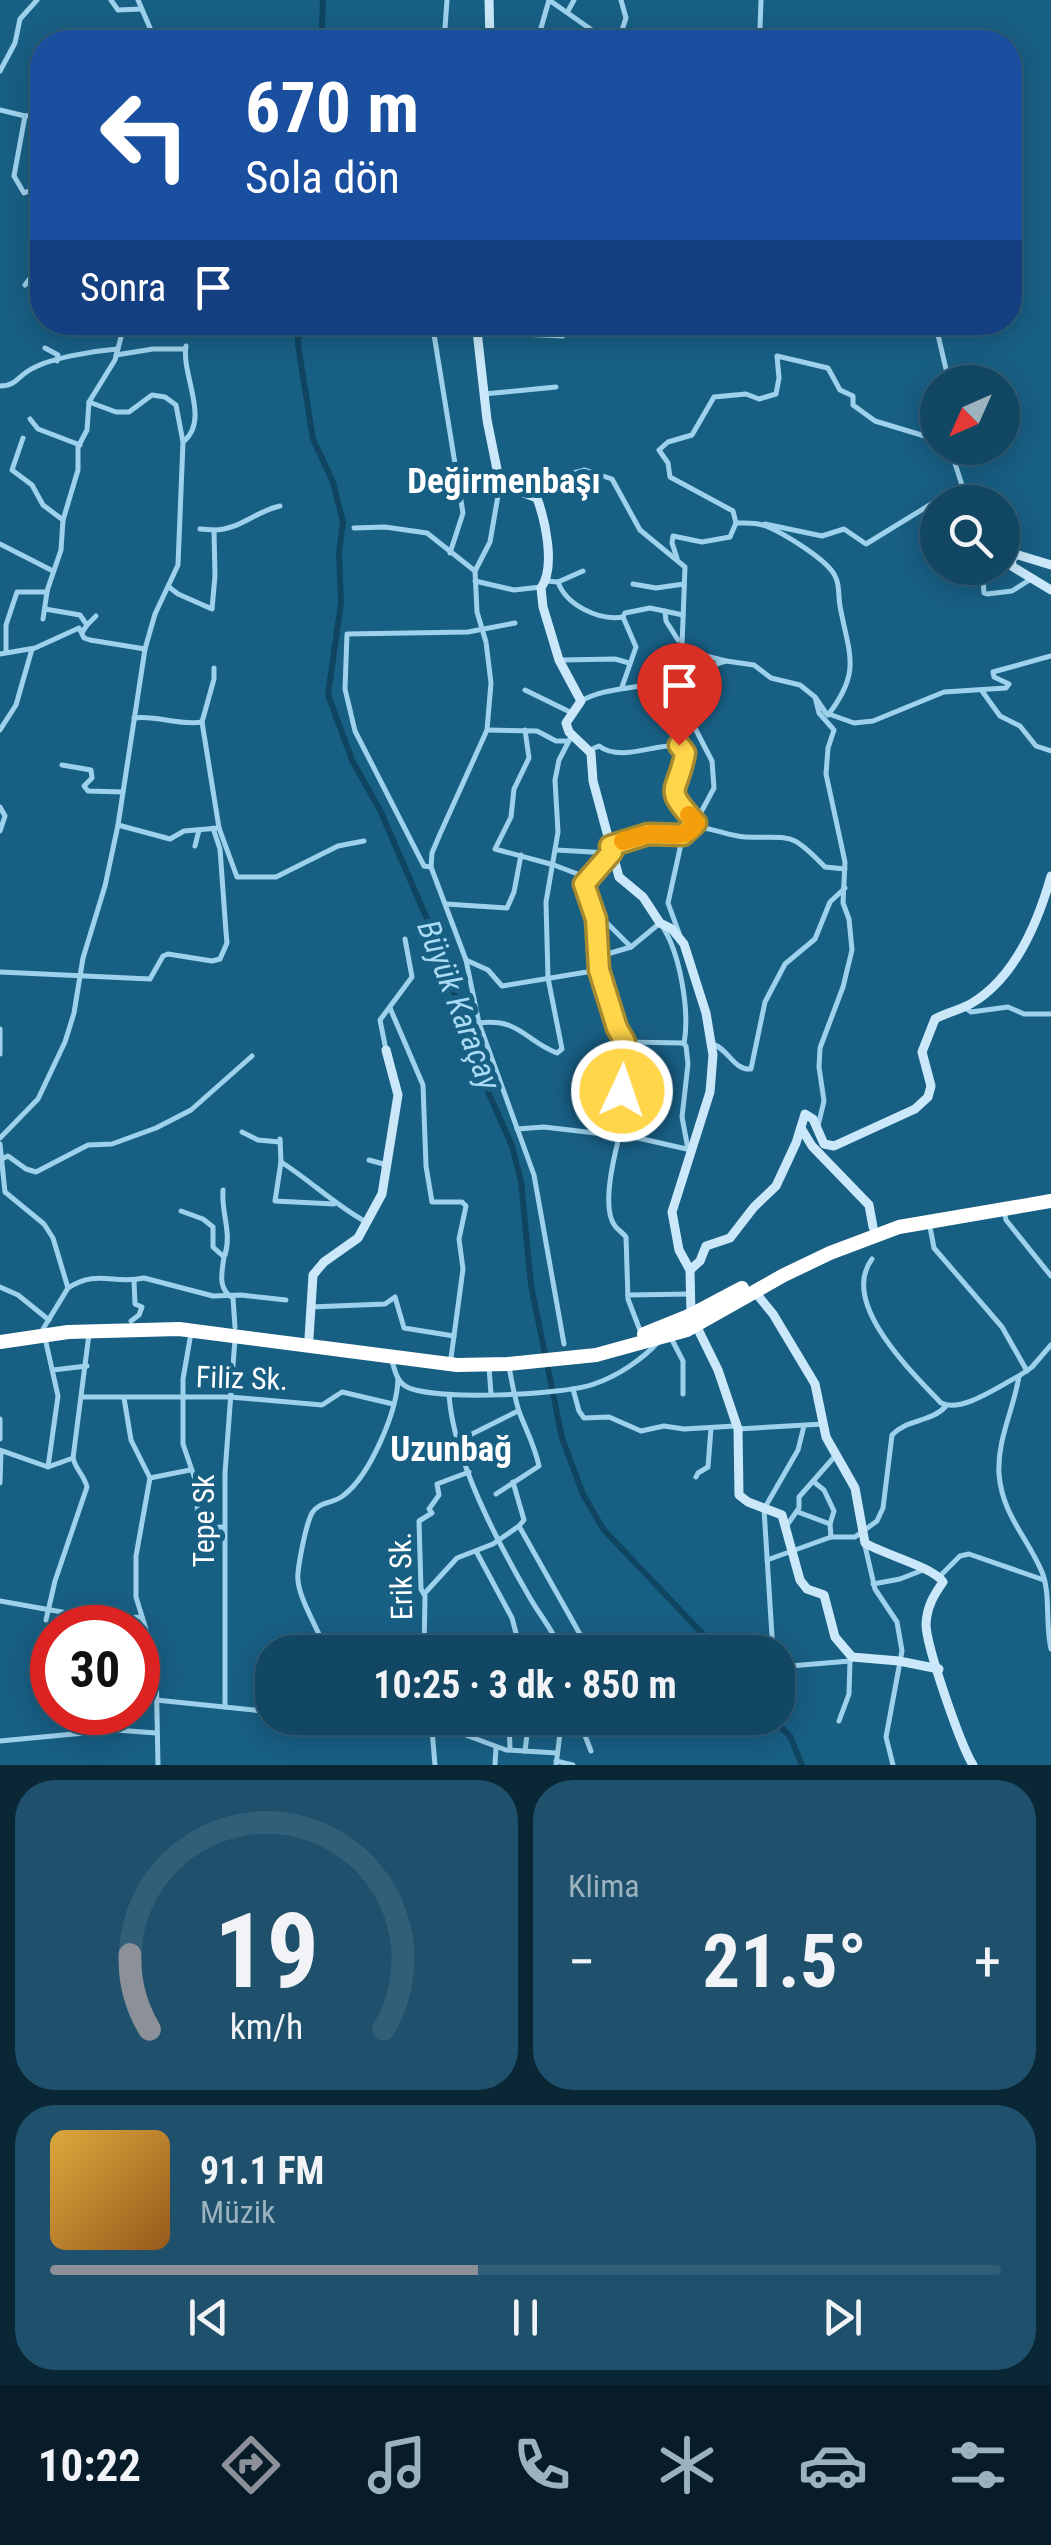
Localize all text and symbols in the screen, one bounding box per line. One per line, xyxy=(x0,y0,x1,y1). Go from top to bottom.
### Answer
text: 670 m xyxy=(245,67,419,149)
icon: left xyxy=(80,70,210,200)
text: Sola dön xyxy=(245,151,400,204)
icon: arrive xyxy=(186,260,241,315)
text: Sonra xyxy=(80,266,166,310)
north arrow xyxy=(920,365,1020,465)
map controls xyxy=(920,365,1020,585)
district label: Değirmenbaşı xyxy=(407,461,601,502)
button: search xyxy=(920,485,1020,585)
pin xyxy=(637,643,722,746)
icon: arrive xyxy=(652,658,707,713)
water label: Büyük Karaçay xyxy=(409,915,509,1096)
position arrow xyxy=(570,1039,674,1143)
street label: Filiz Sk. xyxy=(195,1359,289,1397)
district label: Uzunbağ xyxy=(390,1429,512,1470)
street label: Tepe Sk xyxy=(186,1474,221,1568)
street label: Erik Sk. xyxy=(383,1532,419,1620)
speed limit sign: 30 xyxy=(30,1605,160,1735)
text: 10:25 · 3 dk · 850 m xyxy=(373,1663,677,1707)
text: Klima xyxy=(568,1867,640,1905)
text: 19 xyxy=(214,1891,319,2012)
text: 21.5° xyxy=(702,1917,867,2005)
text: − xyxy=(568,1930,596,1994)
text: + xyxy=(974,1930,1001,1994)
text: km/h xyxy=(230,2006,303,2048)
text: 91.1 FM xyxy=(200,2149,324,2193)
text: Müzik xyxy=(200,2193,275,2231)
icon: previous xyxy=(181,2290,236,2345)
icon: pause xyxy=(498,2290,553,2345)
icon: next xyxy=(815,2290,870,2345)
icon: directions xyxy=(216,2430,286,2500)
icon: music xyxy=(362,2430,432,2500)
icon: phone xyxy=(507,2430,577,2500)
icon: climate xyxy=(652,2430,722,2500)
icon: car xyxy=(798,2430,868,2500)
icon: filters xyxy=(943,2430,1013,2500)
text: 10:22 xyxy=(38,2439,141,2492)

